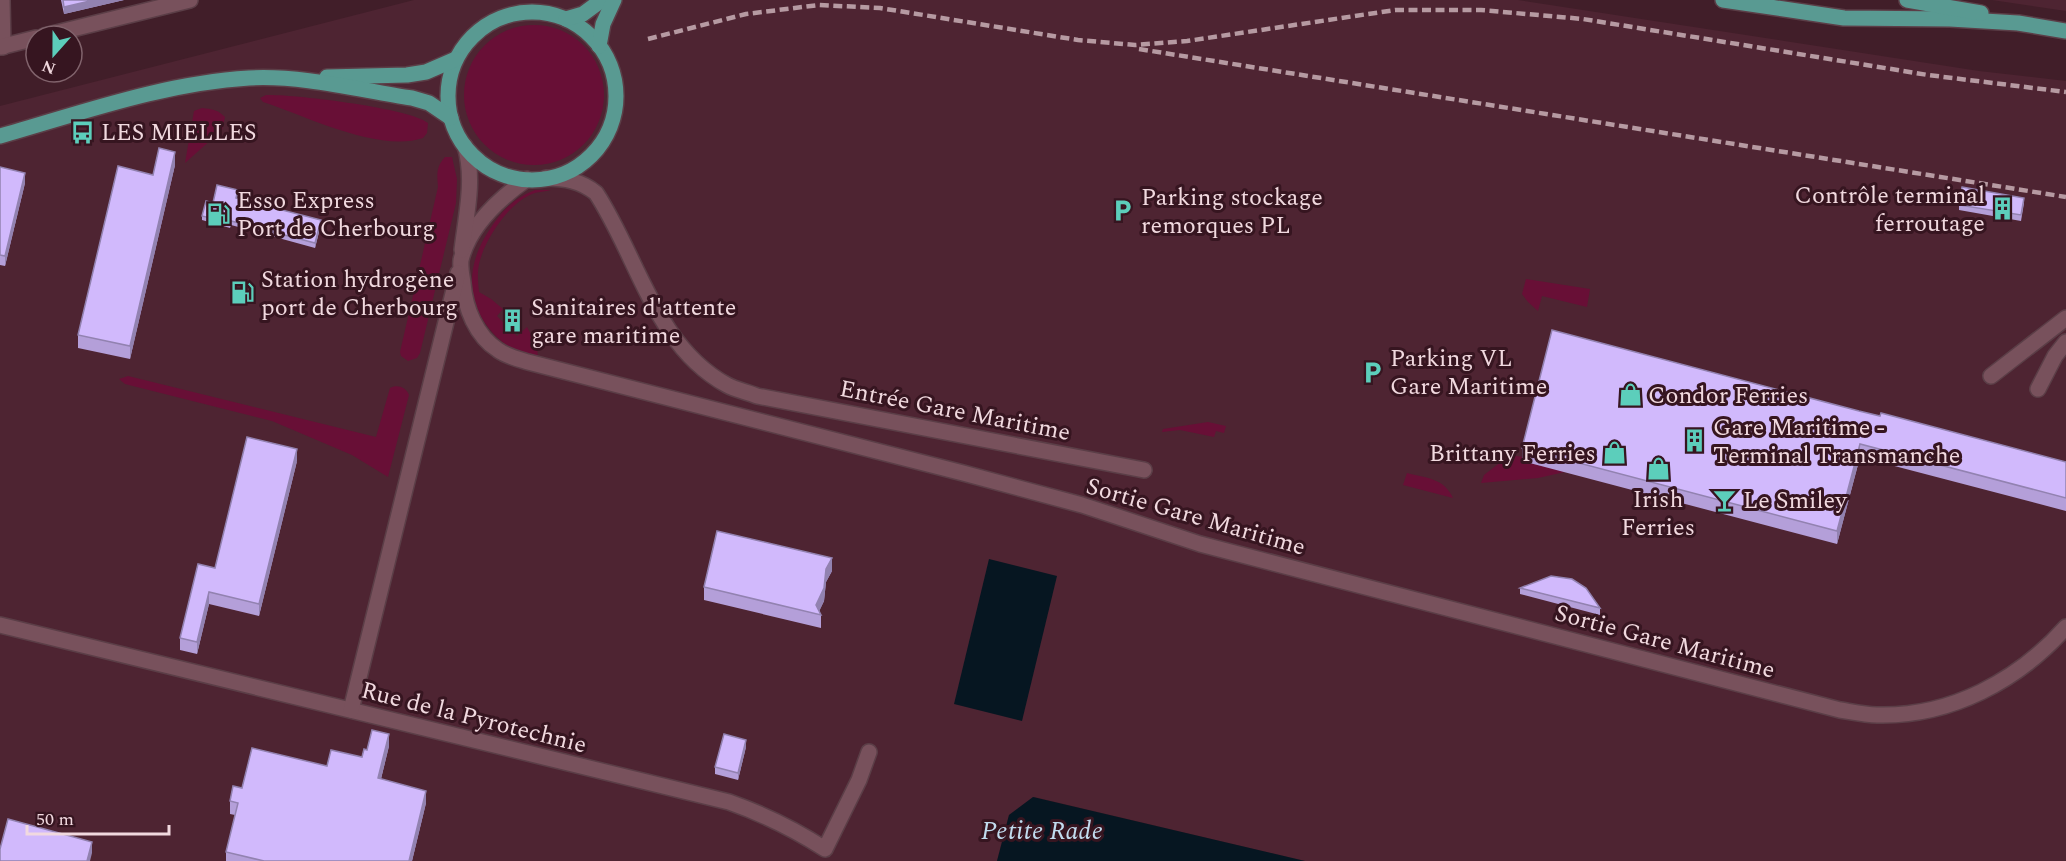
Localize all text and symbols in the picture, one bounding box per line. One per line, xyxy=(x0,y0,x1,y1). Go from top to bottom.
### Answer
north arrow xyxy=(24,24,84,84)
text: N xyxy=(39,54,59,81)
place label: LES MIELLES xyxy=(101,115,257,151)
bus stop icon: LES MIELLES xyxy=(70,119,96,145)
place label: Contrôle terminal ferroutage xyxy=(1795,178,1985,242)
place label: Parking stockage remorques PL xyxy=(1141,180,1323,244)
place label: Esso Express Port de Cherbourg xyxy=(237,183,435,247)
building icon: Contrôle terminal ferroutage xyxy=(1990,196,2016,222)
parking icon: Parking stockage remorques PL xyxy=(1110,198,1136,224)
fuel station icon: Esso Express Port de Cherbourg xyxy=(206,201,232,227)
place label: Station hydrogène port de Cherbourg xyxy=(261,262,458,326)
fuel station icon: Station hydrogène port de Cherbourg xyxy=(230,280,256,306)
place label: Sanitaires d'attente gare maritime xyxy=(531,290,736,354)
building icon: Sanitaires d'attente gare maritime xyxy=(500,308,526,334)
place label: Parking VL Gare Maritime xyxy=(1390,341,1547,405)
parking icon: Parking VL Gare Maritime xyxy=(1359,359,1385,385)
street label: Entrée Gare Maritime xyxy=(836,371,1073,451)
place label: Condor Ferries xyxy=(1648,378,1808,414)
shop icon: Condor Ferries xyxy=(1617,382,1643,408)
place label: Gare Maritime - Terminal Transmanche xyxy=(1713,410,1960,474)
building icon: Gare Maritime - Terminal Transmanche xyxy=(1682,428,1708,454)
place label: Brittany Ferries xyxy=(1429,436,1596,472)
shop icon: Brittany Ferries xyxy=(1601,440,1627,466)
shop icon: Irish Ferries xyxy=(1645,456,1671,482)
street label: Sortie Gare Maritime xyxy=(1082,468,1310,566)
place label: Irish Ferries xyxy=(1621,482,1695,546)
place label: Le Smiley xyxy=(1743,483,1848,519)
bar icon: Le Smiley xyxy=(1712,487,1738,513)
street label: Sortie Gare Maritime xyxy=(1551,595,1779,689)
street label: Rue de la Pyrotechnie xyxy=(357,673,590,763)
scale bar xyxy=(27,798,170,836)
text: 50 m xyxy=(36,806,74,833)
water label: Petite Rade xyxy=(981,811,1103,851)

